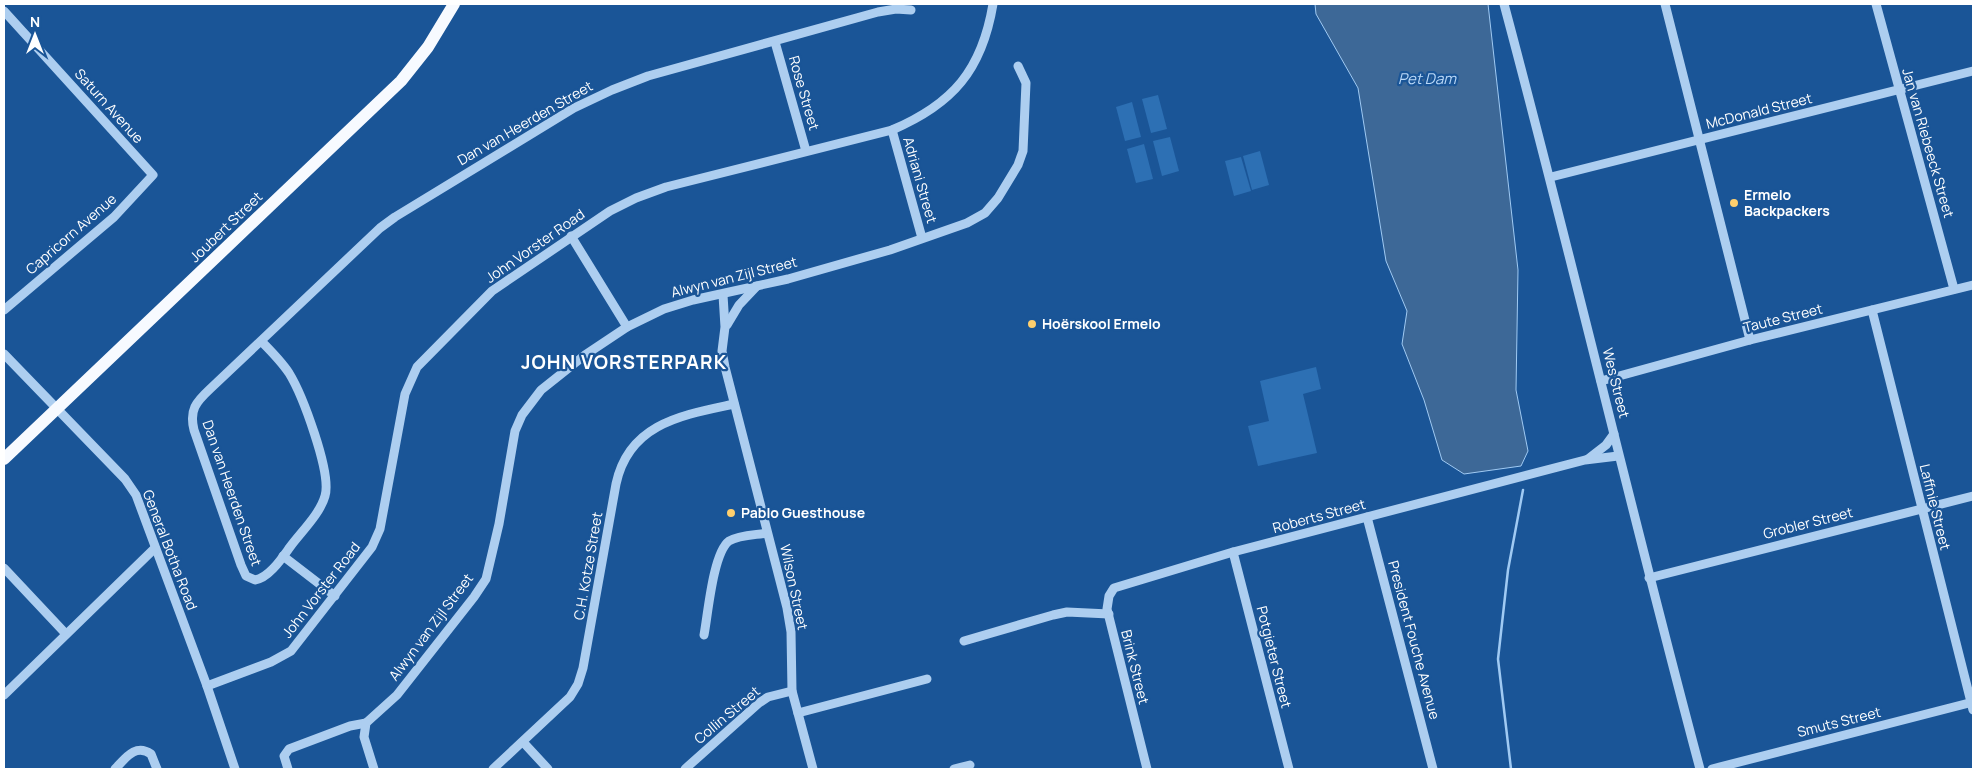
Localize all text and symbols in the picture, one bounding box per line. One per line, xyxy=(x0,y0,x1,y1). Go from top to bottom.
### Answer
north arrow xyxy=(10,10,60,60)
text: N xyxy=(30,12,40,31)
street label: Rose Street xyxy=(785,53,824,133)
street label: Saturn Avenue xyxy=(71,64,148,147)
street label: Jan van Riebeeck Street xyxy=(1898,66,1959,220)
water label: Pet Dam xyxy=(1398,68,1457,89)
street label: Dan van Heerden Street xyxy=(454,76,596,169)
street label: McDonald Street xyxy=(1704,88,1814,133)
street label: Adriani Street xyxy=(899,135,942,226)
place label: Ermelo Backpackers xyxy=(1744,185,1830,220)
street label: Joubert Street xyxy=(185,187,266,266)
street label: Capricorn Avenue xyxy=(21,189,120,278)
marker: Ermelo Backpackers xyxy=(1728,197,1740,209)
street label: John Vorster Road xyxy=(481,204,588,287)
street label: Alwyn van Zijl Street xyxy=(669,252,799,301)
street label: Taute Street xyxy=(1741,298,1825,337)
place label: Hoërskool Ermelo xyxy=(1042,314,1161,333)
marker: Hoërskool Ermelo xyxy=(1026,318,1038,330)
street label: Wes Street xyxy=(1599,346,1634,420)
district label: JOHN VORSTERPARK xyxy=(521,349,727,375)
street label: Dan van Heerden Street xyxy=(199,417,267,569)
street label: Laffnie Street xyxy=(1916,462,1955,552)
street label: General Botha Road xyxy=(139,487,202,613)
street label: Roberts Street xyxy=(1270,494,1368,537)
street label: Grobler Street xyxy=(1761,502,1855,543)
place label: Pablo Guesthouse xyxy=(741,503,865,522)
marker: Pablo Guesthouse xyxy=(725,507,737,519)
street label: C.H. Kotze Street xyxy=(569,510,606,621)
street label: John Vorster Road xyxy=(277,538,364,642)
street label: Wilson Street xyxy=(776,542,813,632)
street label: President Fouche Avenue xyxy=(1384,558,1445,721)
street label: Alwyn van Zijl Street xyxy=(384,569,477,684)
street label: Potgieter Street xyxy=(1253,604,1296,710)
street label: Brink Street xyxy=(1117,628,1154,706)
street label: Collin Street xyxy=(690,681,764,748)
street label: Smuts Street xyxy=(1795,702,1883,741)

